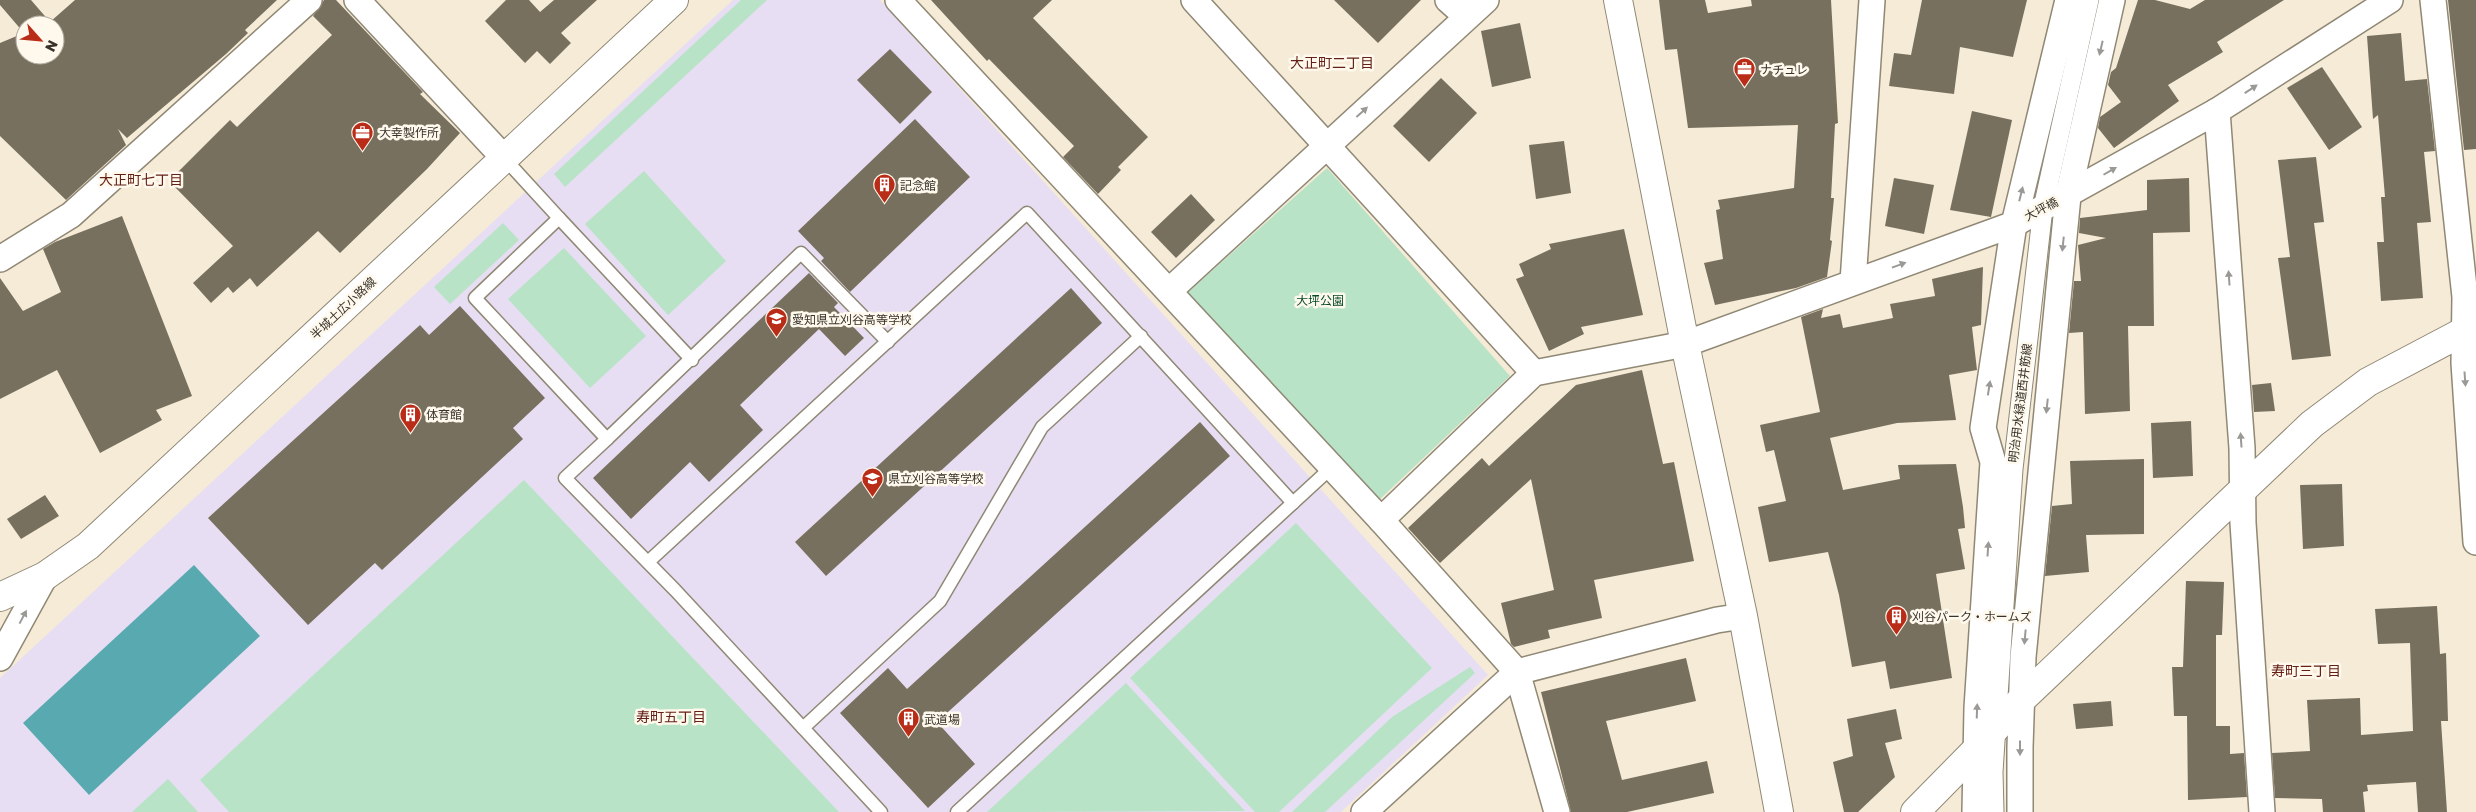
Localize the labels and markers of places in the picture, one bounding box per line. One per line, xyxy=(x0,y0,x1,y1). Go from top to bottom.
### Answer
office icon: ナチュレ xyxy=(1732,57,1756,88)
place label: ナチュレ xyxy=(1760,62,1808,77)
office icon: 大幸製作所 xyxy=(351,120,375,151)
place label: 大幸製作所 xyxy=(379,125,439,140)
building icon: 記念館 xyxy=(872,173,896,204)
place label: 記念館 xyxy=(900,178,936,193)
school or university icon: 愛知県立刈谷高等学校 xyxy=(764,307,788,338)
place label: 愛知県立刈谷高等学校 xyxy=(792,312,912,327)
building icon: 体育館 xyxy=(398,402,422,433)
place label: 体育館 xyxy=(426,407,462,422)
school or university icon: 県立刈谷高等学校 xyxy=(860,466,884,497)
place label: 県立刈谷高等学校 xyxy=(888,471,984,486)
building icon: 刈谷パーク・ホームズ xyxy=(1884,604,1908,635)
place label: 刈谷パーク・ホームズ xyxy=(1912,609,2031,624)
building icon: 武道場 xyxy=(896,707,920,738)
place label: 武道場 xyxy=(924,712,960,727)

